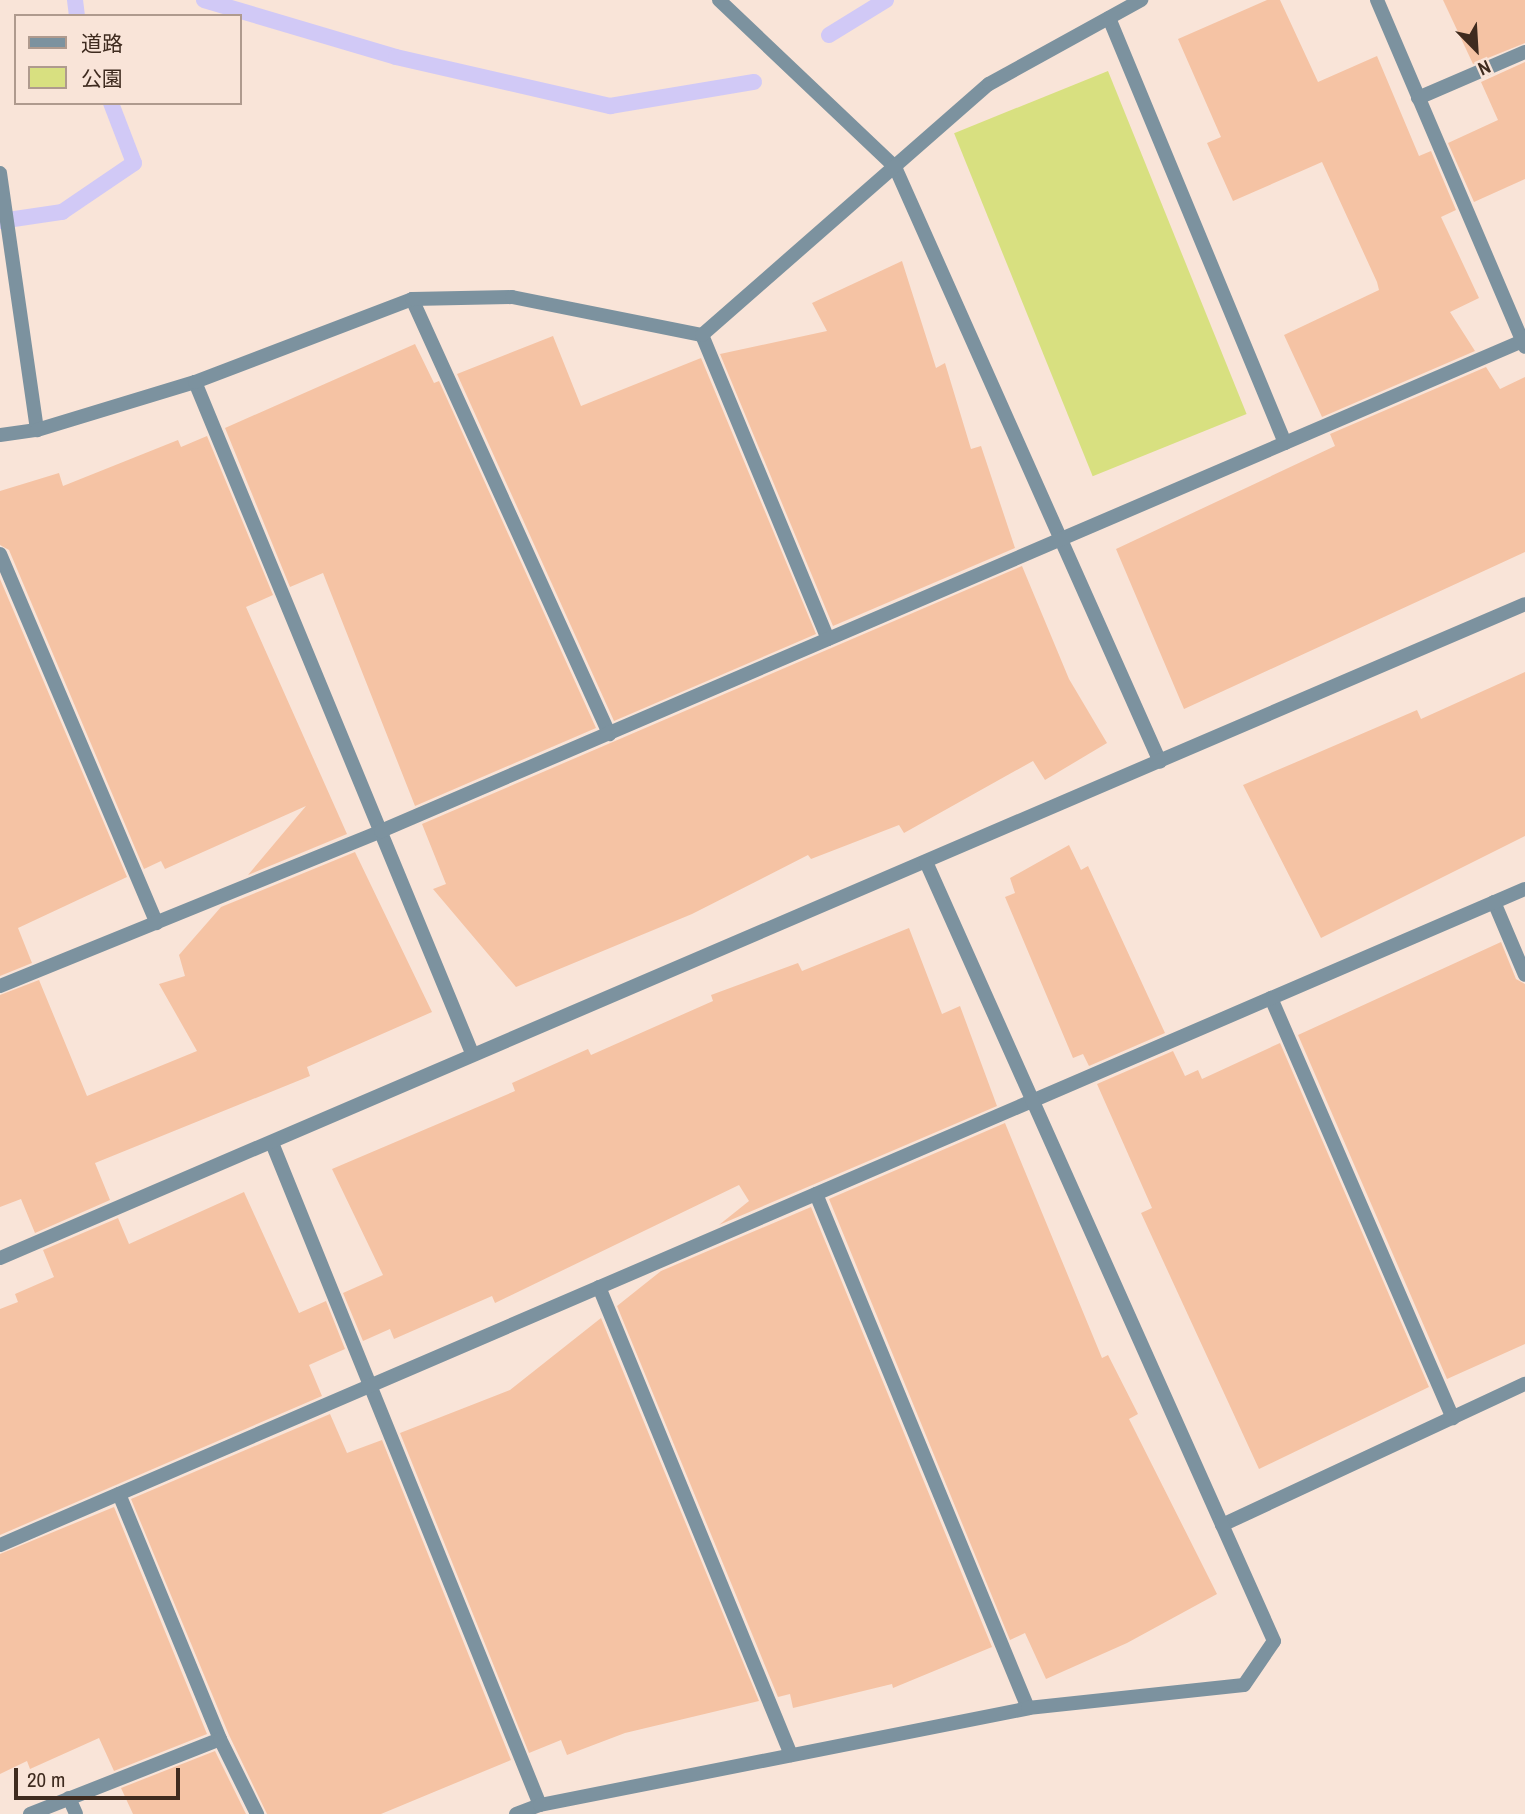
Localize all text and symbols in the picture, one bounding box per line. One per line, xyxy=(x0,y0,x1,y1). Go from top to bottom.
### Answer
legend xyxy=(14,14,242,105)
north arrow xyxy=(1441,14,1511,84)
text: 道路 xyxy=(81,29,123,58)
text: N xyxy=(1474,54,1495,82)
text: 公園 xyxy=(81,64,123,93)
scale bar xyxy=(18,1755,184,1799)
text: 20 m xyxy=(27,1765,65,1794)

